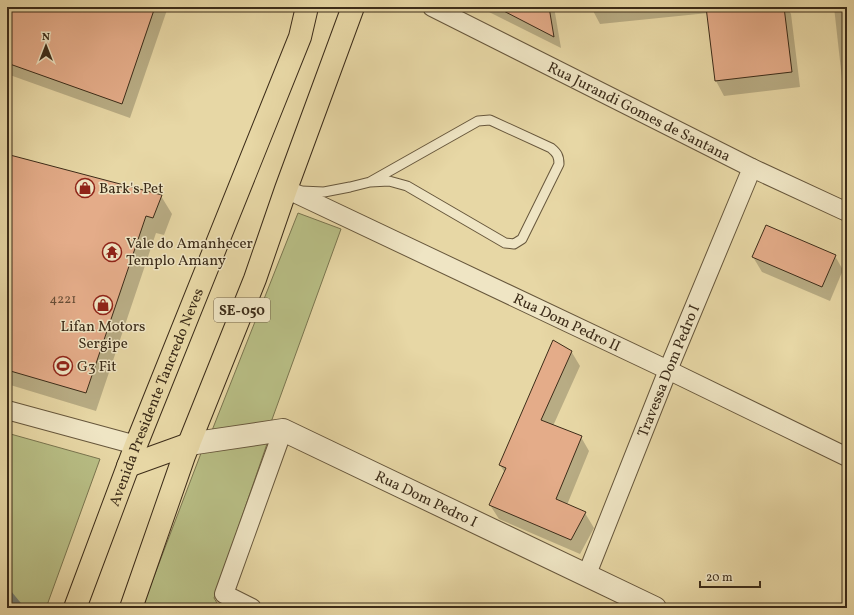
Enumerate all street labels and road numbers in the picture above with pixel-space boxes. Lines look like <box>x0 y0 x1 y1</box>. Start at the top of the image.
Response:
street label: Rua Jurandi Gomes de Santana <box>543 58 734 168</box>
street label: Avenida Presidente Tancredo Neves <box>105 285 210 510</box>
street label: Rua Dom Pedro II <box>509 289 623 358</box>
road number: SE-050 <box>214 298 270 322</box>
street label: Travessa Dom Pedro I <box>633 302 706 441</box>
street label: Rua Dom Pedro I <box>371 467 480 533</box>

